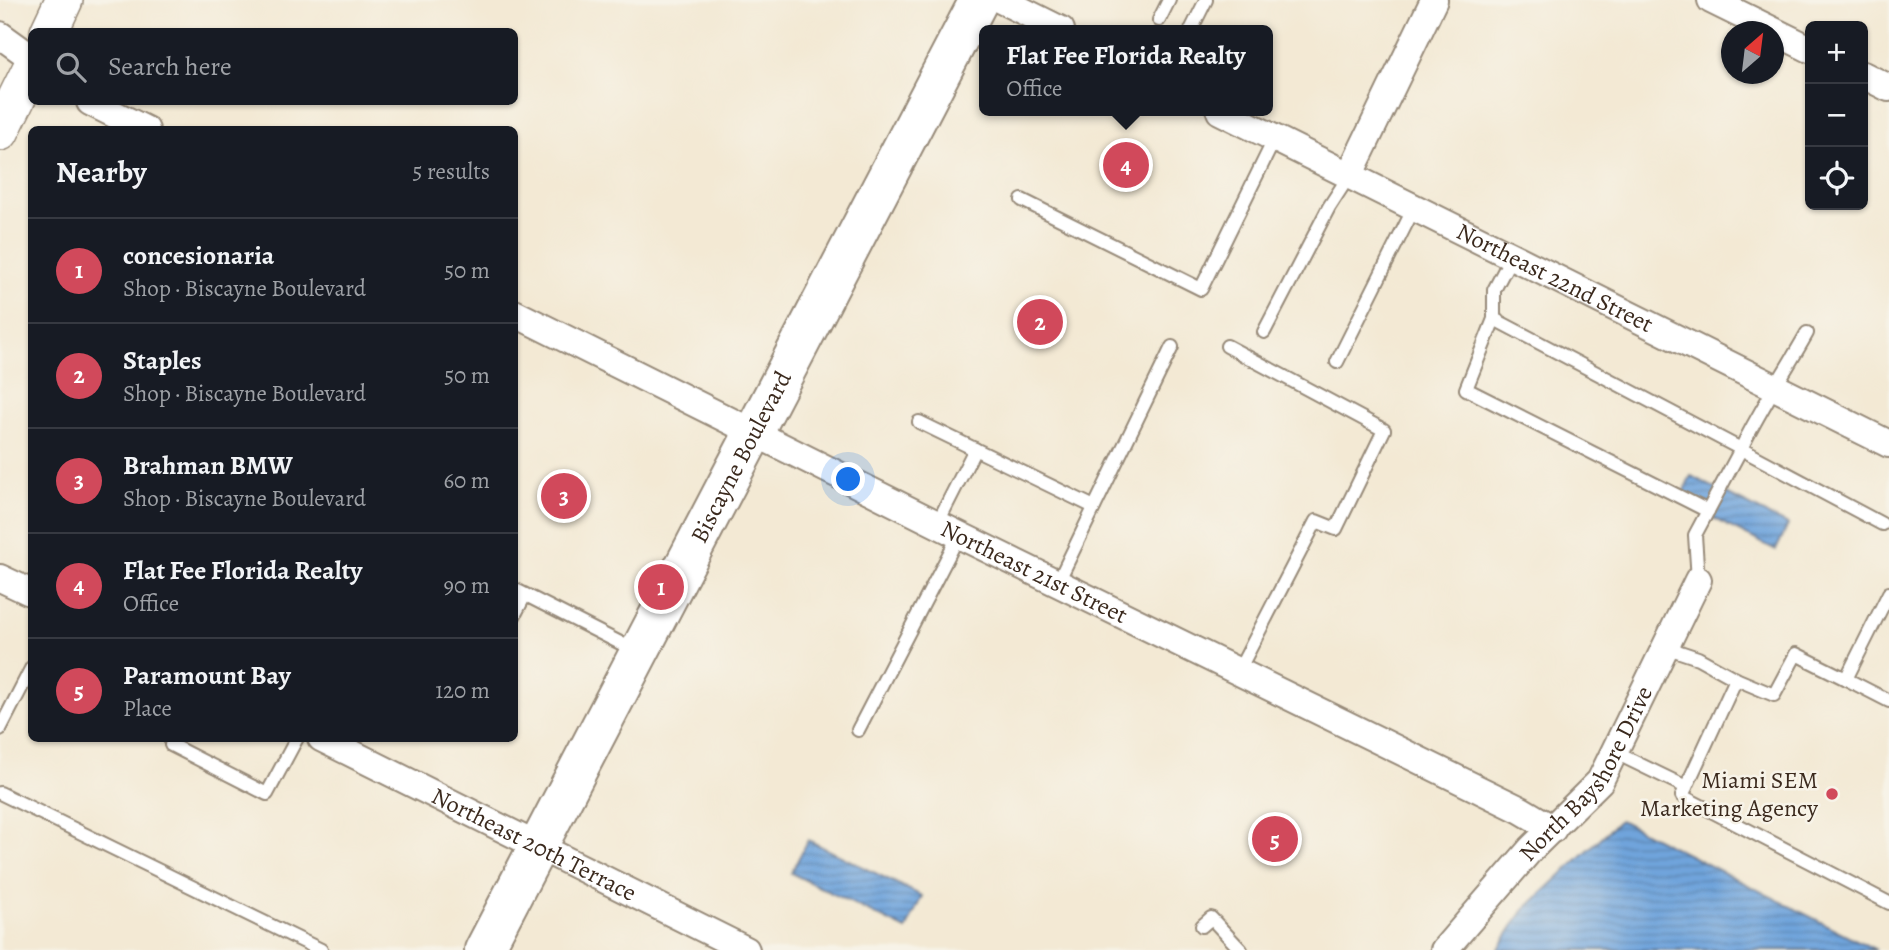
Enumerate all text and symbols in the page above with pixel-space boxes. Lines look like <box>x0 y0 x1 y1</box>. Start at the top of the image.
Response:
north arrow <box>1721 21 1784 84</box>
map controls <box>1805 21 1868 210</box>
button: + <box>1805 21 1868 84</box>
popup <box>979 25 1273 116</box>
search box <box>28 28 518 105</box>
text: Flat Fee Florida Realty <box>1006 38 1246 73</box>
icon: search <box>52 48 90 86</box>
text: Search here <box>108 49 232 84</box>
text: Office <box>1006 73 1062 104</box>
button: − <box>1805 84 1868 147</box>
pin: 4 <box>1103 139 1149 191</box>
button: locate <box>1805 147 1868 210</box>
text: Nearby <box>56 152 147 192</box>
text: 5 results <box>413 156 490 187</box>
street label: Northeast 22nd Street <box>1451 215 1659 340</box>
text: concesionaria <box>123 238 274 273</box>
text: 1 <box>75 255 83 286</box>
text: 50 m <box>444 255 490 286</box>
text: Shop · Biscayne Boulevard <box>123 273 366 304</box>
pin: 2 <box>1017 296 1063 348</box>
text: Staples <box>123 343 202 378</box>
text: 2 <box>73 360 85 391</box>
text: 50 m <box>444 360 490 391</box>
street label: Biscayne Boulevard <box>683 365 799 548</box>
text: Shop · Biscayne Boulevard <box>123 378 366 409</box>
text: Brahman BMW <box>123 448 293 483</box>
your location <box>831 462 865 496</box>
text: 3 <box>74 465 84 496</box>
text: 60 m <box>443 465 490 496</box>
pin: 3 <box>541 470 587 522</box>
text: Shop · Biscayne Boulevard <box>123 483 366 514</box>
street label: Northeast 21st Street <box>935 513 1133 631</box>
text: Flat Fee Florida Realty <box>123 553 362 588</box>
pin: 1 <box>638 561 684 613</box>
text: 4 <box>74 570 84 601</box>
text: 90 m <box>444 570 490 601</box>
text: Office <box>123 588 179 619</box>
text: Paramount Bay <box>123 658 291 693</box>
text: 5 <box>74 675 84 706</box>
text: 120 m <box>435 675 490 706</box>
street label: North Bayshore Drive <box>1511 681 1660 868</box>
text: Place <box>123 693 172 724</box>
place label: Miami SEM Marketing Agency <box>1640 764 1818 824</box>
street label: Northeast 20th Terrace <box>426 780 642 909</box>
marker: Miami SEM Marketing Agency <box>1824 786 1840 802</box>
pin: 5 <box>1252 813 1298 865</box>

